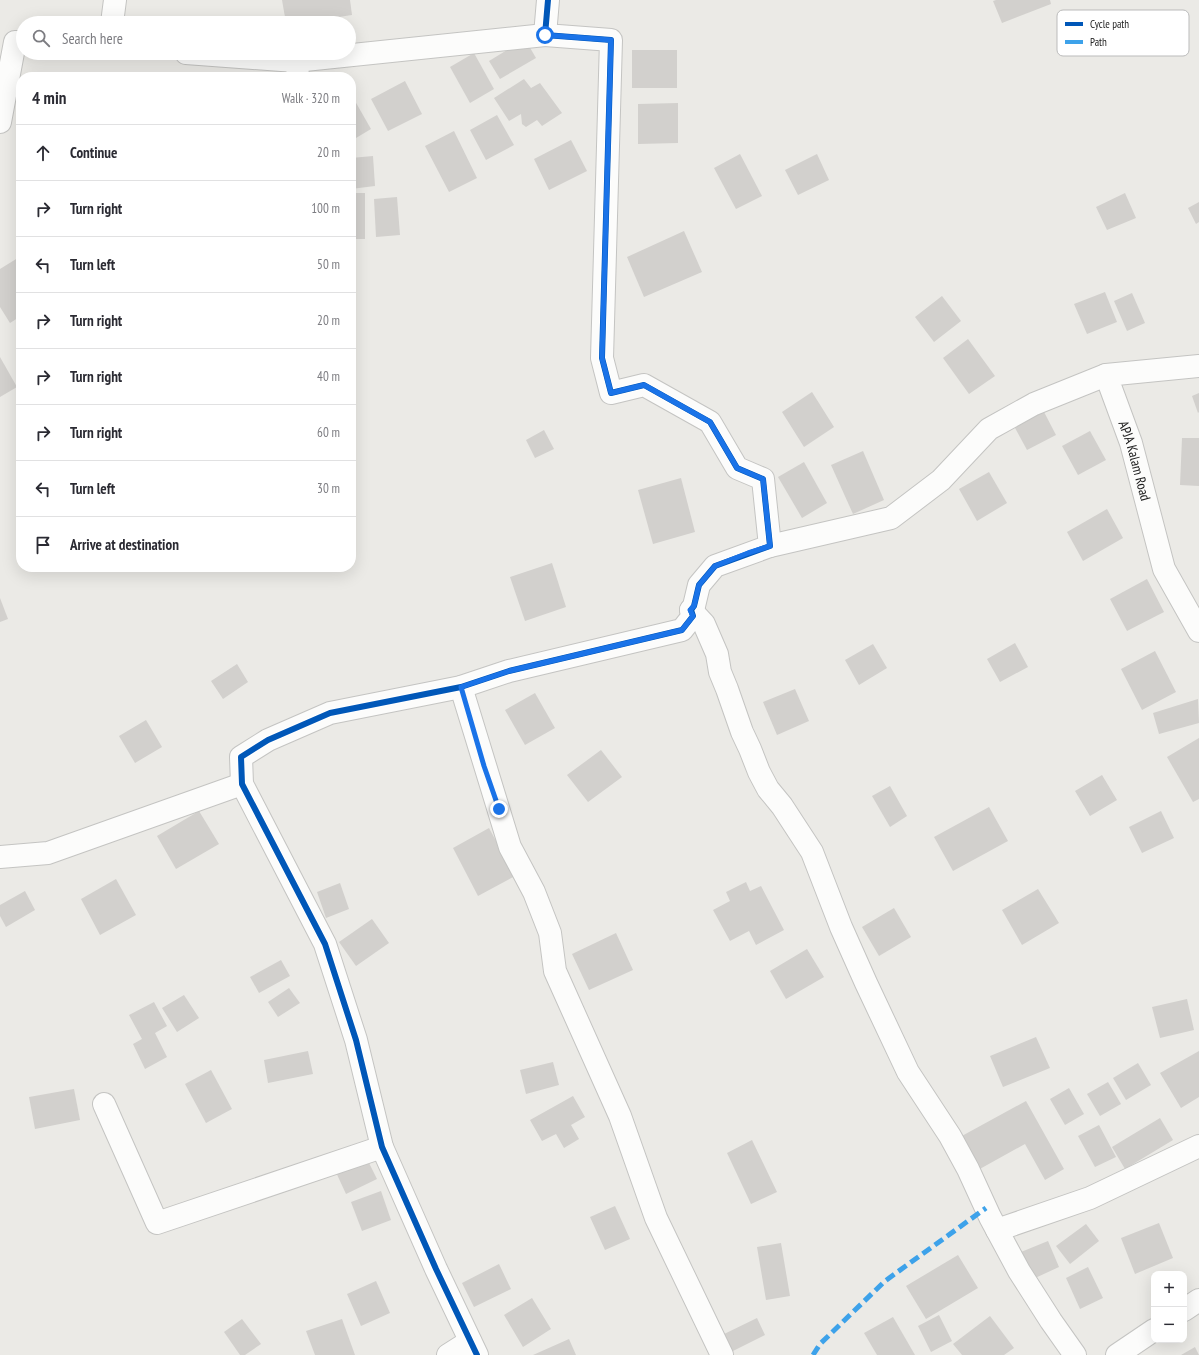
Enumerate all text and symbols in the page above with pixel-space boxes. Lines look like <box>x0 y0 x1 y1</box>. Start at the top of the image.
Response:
legend <box>1057 10 1189 56</box>
search box <box>16 16 356 60</box>
text: Cycle path <box>1090 17 1129 31</box>
route start <box>536 26 554 44</box>
icon: search <box>30 27 52 49</box>
text: Search here <box>62 29 123 48</box>
text: Path <box>1090 35 1107 49</box>
text: 4 min <box>32 87 66 109</box>
text: Walk · 320 m <box>282 90 340 107</box>
icon: ahead <box>32 142 54 164</box>
text: Continue <box>70 143 117 162</box>
text: 20 m <box>317 144 340 161</box>
icon: right <box>32 198 54 220</box>
text: Turn right <box>70 199 122 218</box>
text: 100 m <box>311 200 340 217</box>
icon: left <box>32 254 54 276</box>
text: Turn left <box>70 255 115 274</box>
text: 50 m <box>317 256 340 273</box>
icon: right <box>32 310 54 332</box>
text: Turn right <box>70 311 122 330</box>
text: 20 m <box>317 312 340 329</box>
icon: right <box>32 366 54 388</box>
text: Turn right <box>70 367 122 386</box>
text: 40 m <box>317 368 340 385</box>
street label: APJA Kalam Road <box>1115 418 1155 503</box>
icon: right <box>32 422 54 444</box>
text: Turn right <box>70 423 122 442</box>
text: 60 m <box>317 424 340 441</box>
icon: left <box>32 478 54 500</box>
text: Turn left <box>70 479 115 498</box>
text: 30 m <box>317 480 340 497</box>
icon: arrive <box>32 534 54 556</box>
text: Arrive at destination <box>70 535 179 554</box>
route end <box>490 800 508 818</box>
map controls <box>1151 1271 1187 1343</box>
button: + <box>1151 1271 1187 1307</box>
button: − <box>1151 1307 1187 1343</box>

